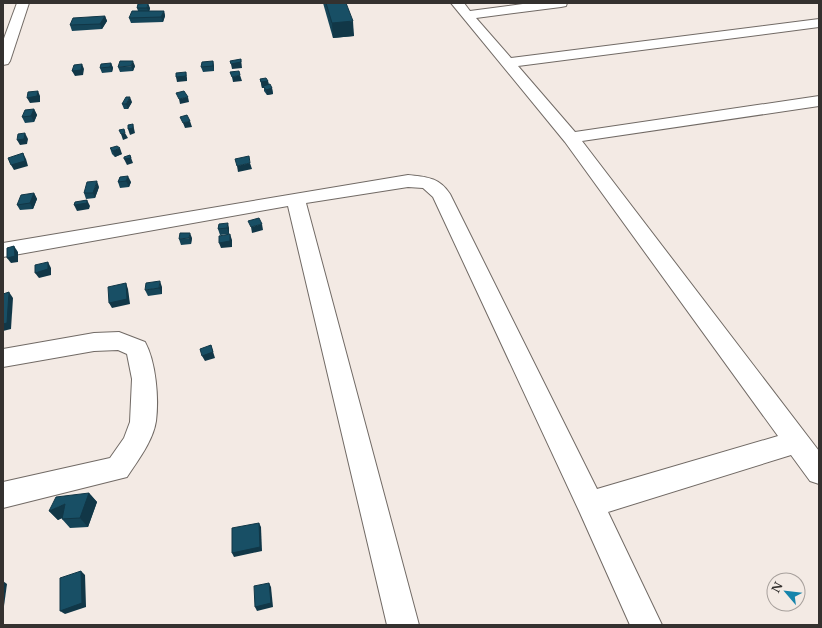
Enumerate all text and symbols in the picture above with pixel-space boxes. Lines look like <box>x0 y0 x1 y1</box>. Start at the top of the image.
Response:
north arrow <box>766 572 806 612</box>
text: N <box>769 579 786 595</box>

